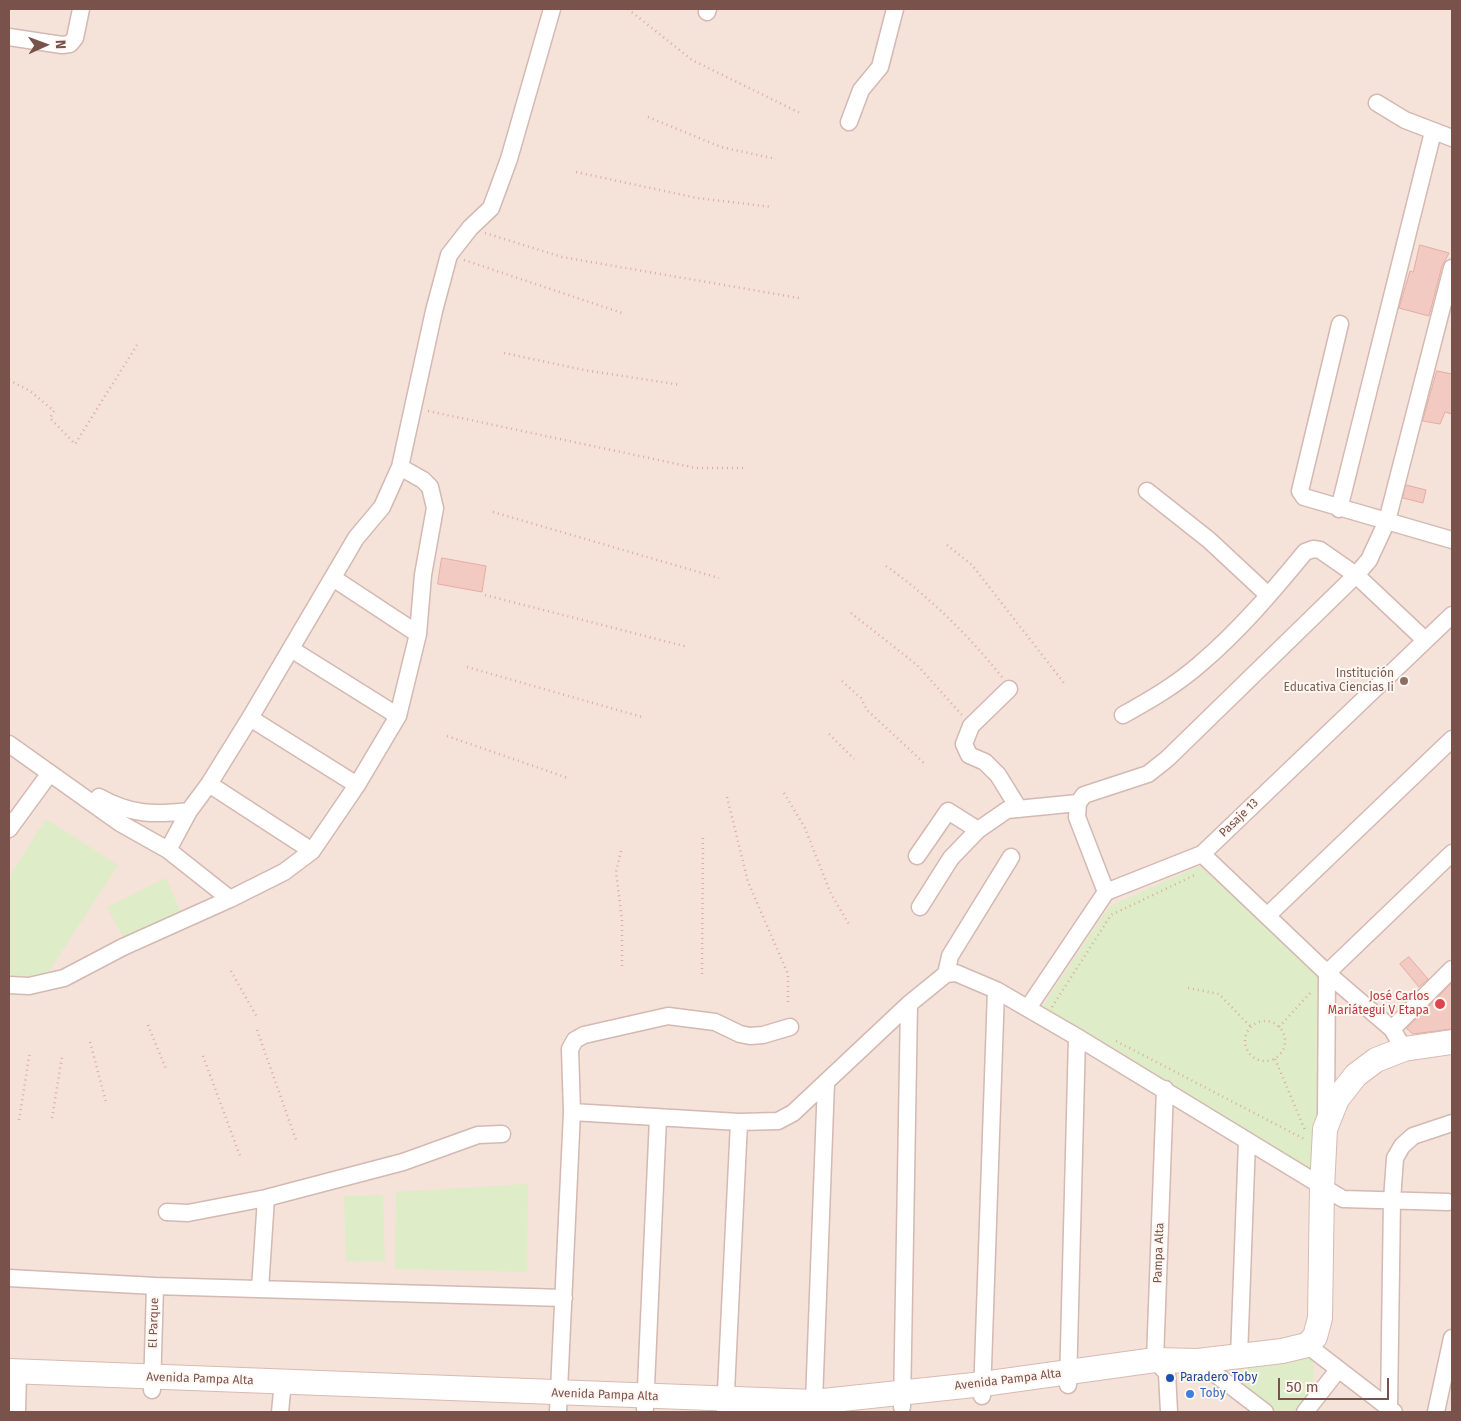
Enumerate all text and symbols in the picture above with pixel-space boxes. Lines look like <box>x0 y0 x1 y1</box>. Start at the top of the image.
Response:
north arrow <box>20 20 70 70</box>
text: N <box>52 40 69 49</box>
place label: Institución Educativa Ciencias Ii <box>1283 667 1394 695</box>
marker: Institución Educativa Ciencias Ii <box>1398 675 1410 687</box>
street label: Pasaje 13 <box>1216 796 1262 840</box>
place label: José Carlos Mariátegui V Etapa <box>1328 990 1429 1018</box>
marker: José Carlos Mariátegui V Etapa <box>1433 997 1447 1011</box>
street label: Pampa Alta <box>1151 1222 1167 1284</box>
street label: El Parque <box>146 1297 162 1349</box>
street label: Avenida Pampa Alta <box>954 1366 1062 1394</box>
scale bar <box>1281 1368 1392 1400</box>
street label: Avenida Pampa Alta <box>146 1370 254 1388</box>
place label: Paradero Toby <box>1180 1371 1257 1385</box>
marker: Paradero Toby <box>1164 1372 1176 1384</box>
text: 50 m <box>1286 1378 1319 1396</box>
street label: Avenida Pampa Alta <box>551 1386 659 1404</box>
place label: Toby <box>1200 1387 1226 1401</box>
marker: Toby <box>1184 1388 1196 1400</box>

